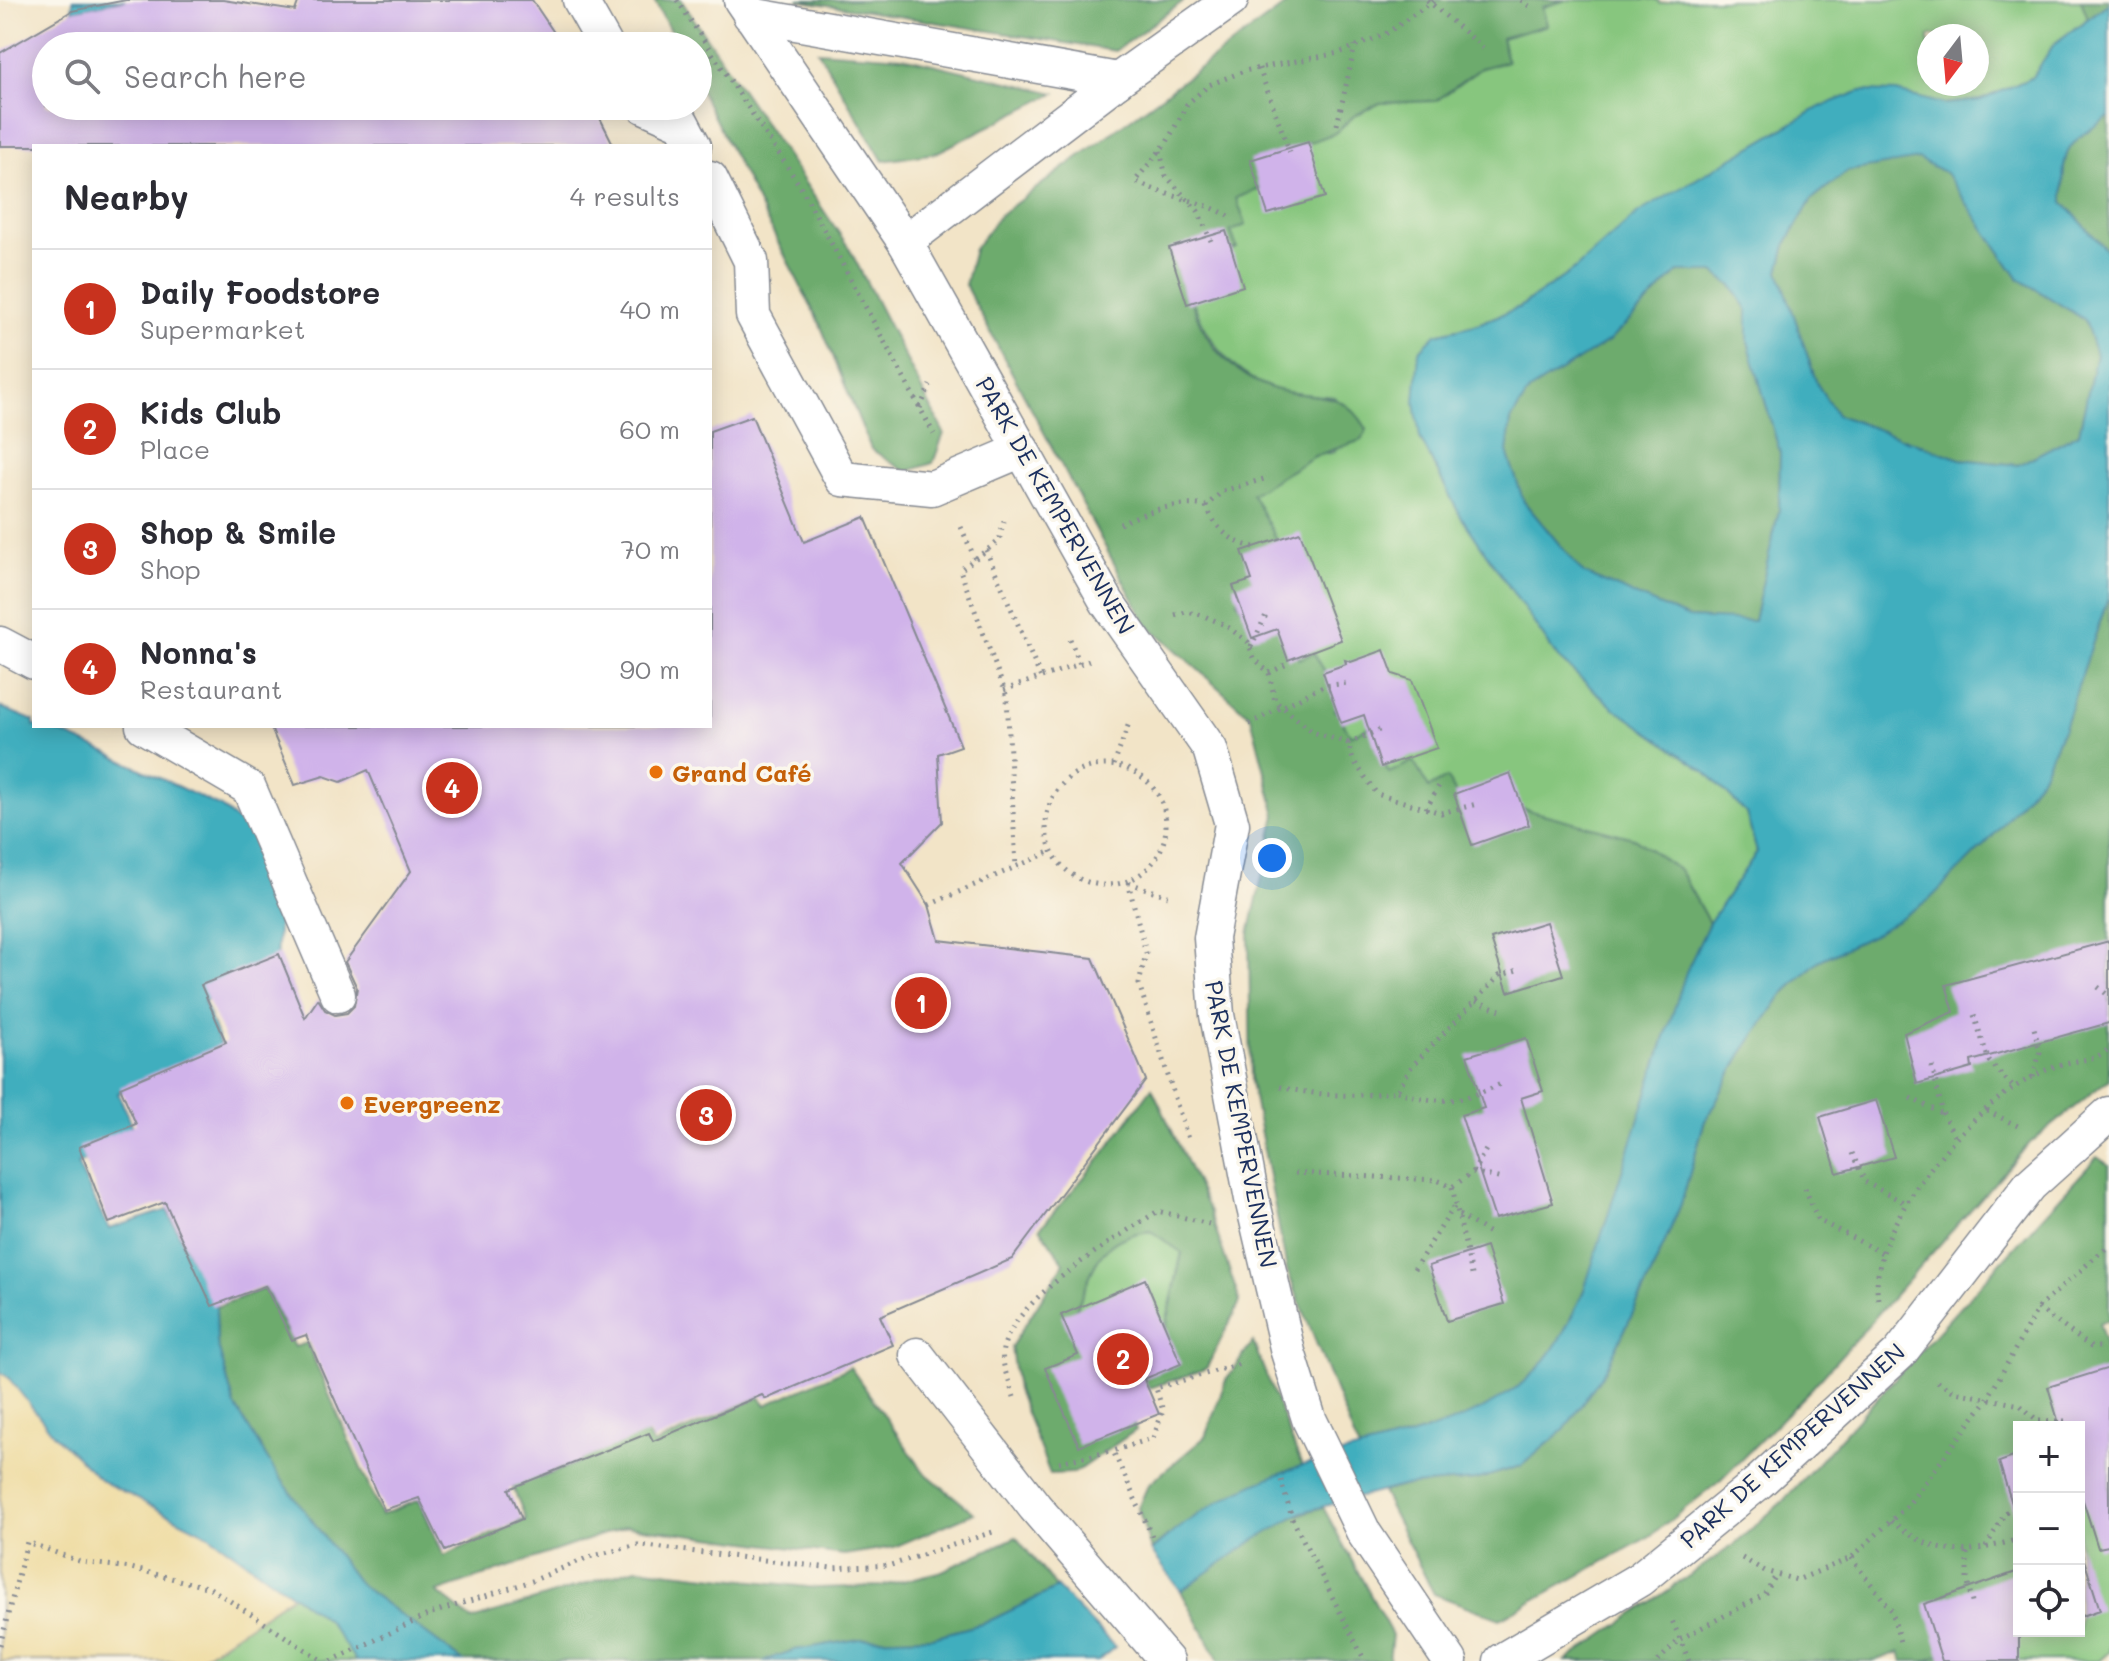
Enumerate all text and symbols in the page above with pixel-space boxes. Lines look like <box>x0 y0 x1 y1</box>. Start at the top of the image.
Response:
north arrow <box>1917 24 1989 96</box>
search box <box>32 32 712 120</box>
icon: search <box>60 54 104 98</box>
text: Search here <box>124 56 307 96</box>
text: Nearby <box>64 174 189 219</box>
text: 4 results <box>570 179 680 213</box>
text: Daily Foodstore <box>140 272 380 312</box>
text: 1 <box>84 292 96 326</box>
text: 40 m <box>620 292 680 326</box>
text: Supermarket <box>140 312 305 346</box>
street label: PARK DE KEMPERVENNEN <box>970 371 1142 639</box>
text: Kids Club <box>140 392 281 432</box>
text: 2 <box>83 412 97 446</box>
text: 60 m <box>619 412 680 446</box>
text: Place <box>140 432 210 466</box>
text: Shop & Smile <box>140 512 336 552</box>
text: 3 <box>82 532 98 566</box>
text: 70 m <box>620 532 680 566</box>
text: Shop <box>140 552 201 586</box>
text: Nonna's <box>140 632 257 672</box>
text: 4 <box>82 652 98 686</box>
text: 90 m <box>620 652 680 686</box>
text: Restaurant <box>140 672 282 706</box>
place label: Grand Café <box>672 757 812 788</box>
pin: 4 <box>426 758 478 818</box>
marker: Grand Café <box>647 763 665 781</box>
your location <box>1252 838 1292 878</box>
pin: 1 <box>895 973 947 1033</box>
street label: PARK DE KEMPERVENNEN <box>1199 978 1285 1270</box>
pin: 3 <box>680 1085 732 1145</box>
place label: Evergreenz <box>363 1088 501 1119</box>
marker: Evergreenz <box>338 1094 356 1112</box>
pin: 2 <box>1097 1329 1149 1389</box>
street label: PARK DE KEMPERVENNEN <box>1673 1336 1911 1554</box>
map controls <box>2013 1421 2085 1637</box>
button: + <box>2013 1421 2085 1493</box>
button: − <box>2013 1493 2085 1565</box>
button: locate <box>2013 1565 2085 1637</box>

